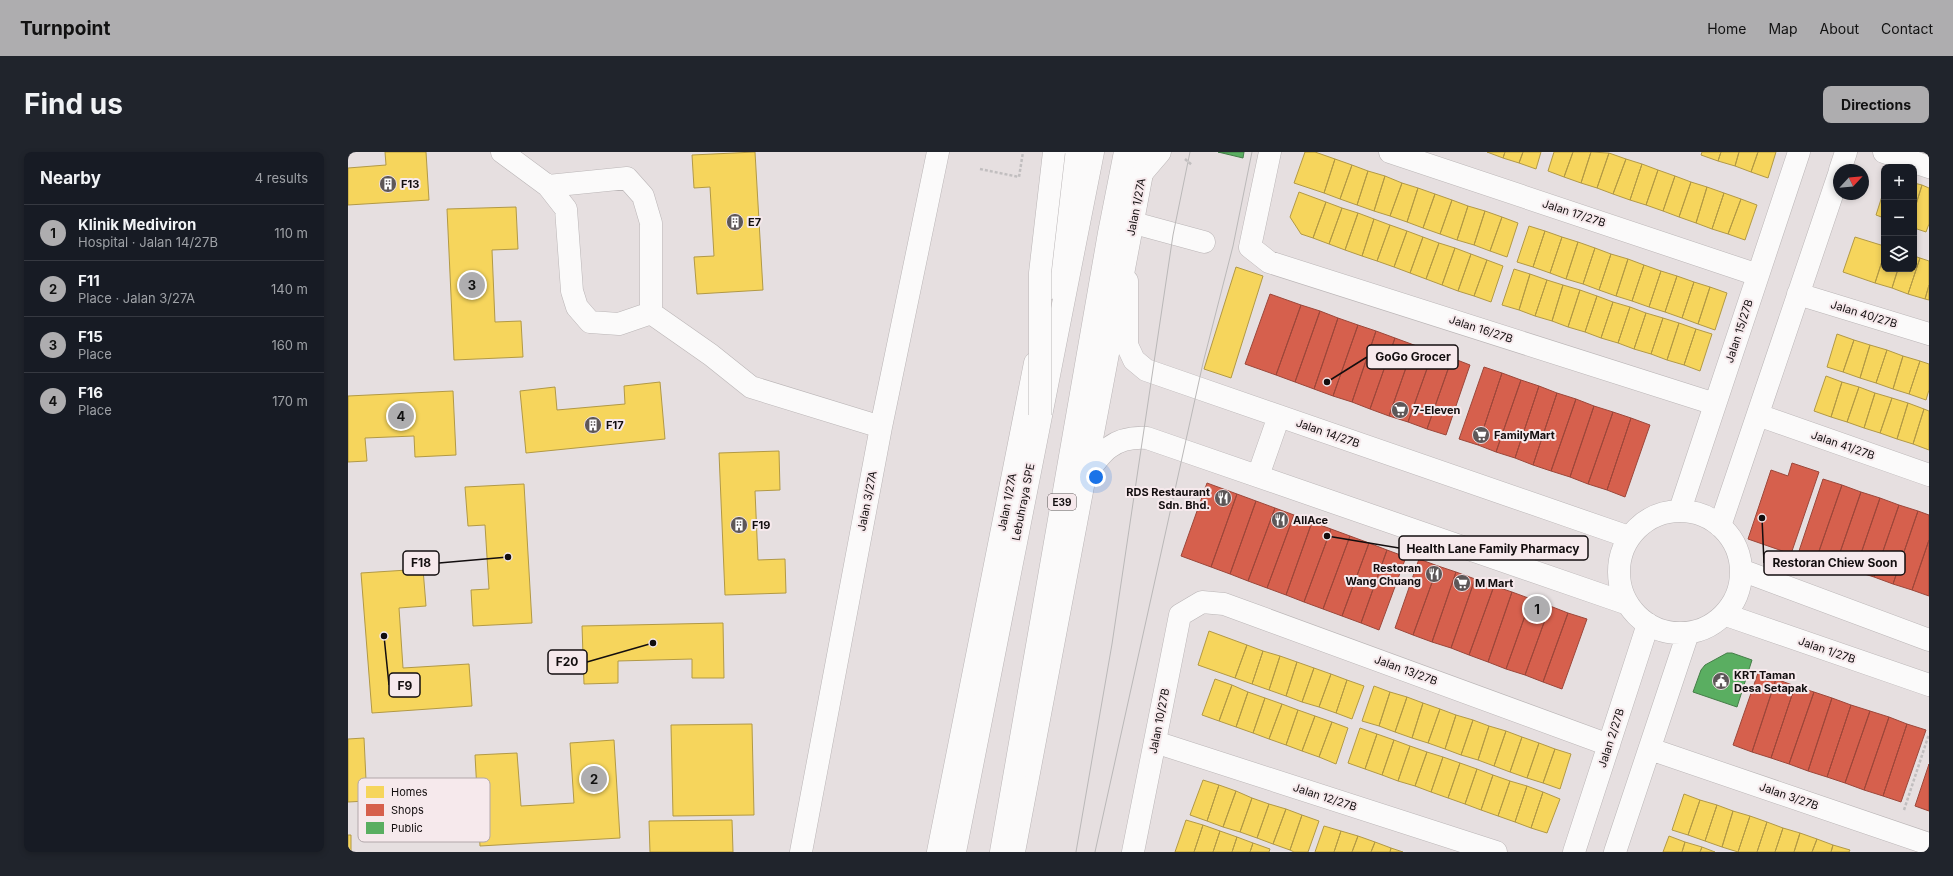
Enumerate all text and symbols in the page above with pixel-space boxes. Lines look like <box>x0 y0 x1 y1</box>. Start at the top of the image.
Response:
text: Turnpoint <box>20 17 110 40</box>
text: Home <box>1707 20 1746 37</box>
text: Map <box>1768 20 1798 37</box>
text: About <box>1820 20 1859 37</box>
text: Contact <box>1881 20 1933 37</box>
button: Directions <box>1823 86 1929 123</box>
text: Find us <box>24 87 123 121</box>
north arrow <box>1833 164 1869 200</box>
map controls <box>1881 164 1917 272</box>
button: + <box>1881 164 1917 200</box>
text: Nearby <box>40 168 101 188</box>
text: 4 results <box>255 170 308 186</box>
building icon: F13 <box>378 174 398 194</box>
street label: Jalan 1/27A <box>1124 176 1149 237</box>
place label: F13 <box>401 177 419 191</box>
street label: Jalan 17/27B <box>1541 196 1607 230</box>
button: − <box>1881 200 1917 236</box>
building icon: E7 <box>725 212 745 232</box>
text: Klinik Mediviron <box>78 215 196 234</box>
place label: E7 <box>748 215 761 229</box>
text: 1 <box>50 225 56 241</box>
text: 110 m <box>274 225 308 241</box>
text: Hospital · Jalan 14/27B <box>78 234 218 250</box>
button: layers <box>1881 236 1917 272</box>
pin: 3 <box>459 270 485 300</box>
text: F11 <box>78 271 100 290</box>
text: 2 <box>49 281 57 297</box>
text: 140 m <box>271 281 308 297</box>
text: Place · Jalan 3/27A <box>78 290 195 306</box>
street label: Jalan 15/27B <box>1722 297 1756 365</box>
street label: Jalan 40/27B <box>1829 297 1899 331</box>
street label: Jalan 16/27B <box>1447 312 1515 346</box>
text: F15 <box>78 327 103 346</box>
text: 3 <box>49 337 57 353</box>
text: 160 m <box>271 337 308 353</box>
callout: GoGo Grocer <box>1367 345 1458 369</box>
text: Place <box>78 346 112 362</box>
text: GoGo Grocer <box>1375 349 1451 364</box>
text: F16 <box>78 383 103 402</box>
text: 4 <box>49 393 57 409</box>
text: 170 m <box>272 393 308 409</box>
supermarket icon: 7-Eleven <box>1390 400 1410 420</box>
pin: 4 <box>388 401 414 431</box>
text: Place <box>78 402 112 418</box>
place label: 7-Eleven <box>1413 403 1461 417</box>
building icon: F17 <box>583 415 603 435</box>
street label: Jalan 14/27B <box>1294 416 1362 450</box>
place label: F17 <box>606 418 624 432</box>
supermarket icon: FamilyMart <box>1471 425 1491 445</box>
place label: FamilyMart <box>1494 428 1555 442</box>
street label: Jalan 41/27B <box>1809 428 1877 462</box>
street label: Lebuhraya SPE <box>1009 462 1037 542</box>
your location <box>1086 467 1106 487</box>
street label: Jalan 3/27A <box>854 469 880 532</box>
street label: Jalan 1/27A <box>995 471 1020 532</box>
place label: RDS Restaurant Sdn. Bhd. <box>1126 485 1210 512</box>
restaurant icon: RDS Restaurant Sdn. Bhd. <box>1213 488 1233 508</box>
road number: E39 <box>1048 494 1076 510</box>
restaurant icon: AllAce <box>1270 510 1290 530</box>
place label: AllAce <box>1293 513 1329 527</box>
building icon: F19 <box>729 515 749 535</box>
place label: F19 <box>752 518 770 532</box>
callout: Health Lane Family Pharmacy <box>1399 536 1588 560</box>
text: Health Lane Family Pharmacy <box>1406 541 1580 556</box>
callout: F18 <box>403 551 439 575</box>
callout: Restoran Chiew Soon <box>1764 551 1905 575</box>
text: F18 <box>411 555 431 570</box>
text: Restoran Chiew Soon <box>1773 555 1897 570</box>
place label: Restoran Wang Chuang <box>1345 561 1421 588</box>
restaurant icon: Restoran Wang Chuang <box>1424 564 1444 584</box>
supermarket icon: M Mart <box>1452 573 1472 593</box>
place label: M Mart <box>1475 576 1513 590</box>
pin: 1 <box>1524 594 1550 624</box>
street label: Jalan 1/27B <box>1797 634 1857 666</box>
callout: F20 <box>548 650 587 674</box>
street label: Jalan 13/27B <box>1372 652 1440 688</box>
text: F20 <box>556 654 578 669</box>
place label: KRT Taman Desa Setapak <box>1734 668 1808 695</box>
public building icon: KRT Taman Desa Setapak <box>1711 671 1731 691</box>
callout: F9 <box>389 673 420 697</box>
text: F9 <box>398 678 413 693</box>
street label: Jalan 10/27B <box>1146 687 1172 755</box>
street label: Jalan 2/27B <box>1595 706 1627 770</box>
pin: 2 <box>581 764 607 794</box>
legend <box>358 778 490 842</box>
street label: Jalan 3/27B <box>1758 779 1820 813</box>
street label: Jalan 12/27B <box>1291 780 1359 814</box>
text: Homes <box>391 785 428 799</box>
text: Shops <box>391 803 424 817</box>
text: Public <box>391 821 423 835</box>

